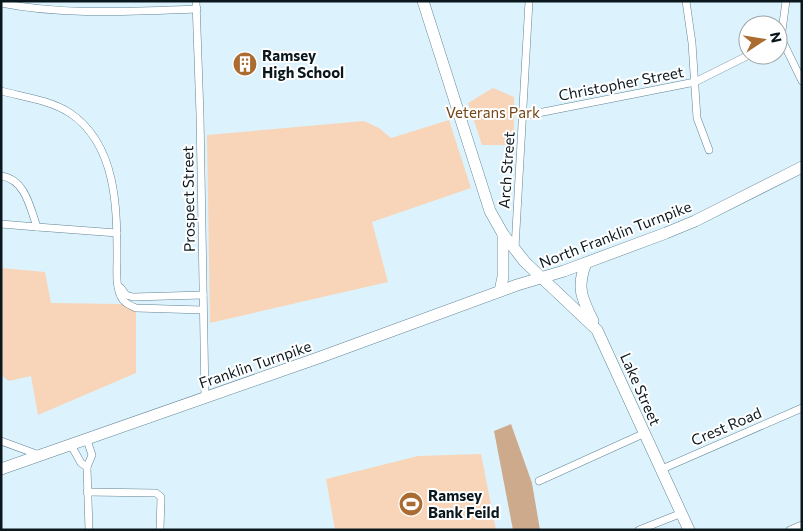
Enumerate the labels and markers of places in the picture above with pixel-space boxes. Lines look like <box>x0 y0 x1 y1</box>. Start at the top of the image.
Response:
place label: Ramsey High School <box>262 46 344 81</box>
building icon: Ramsey High School <box>232 51 258 77</box>
place label: Ramsey Bank Feild <box>428 486 499 521</box>
sports icon: Ramsey Bank Feild <box>398 491 424 517</box>

